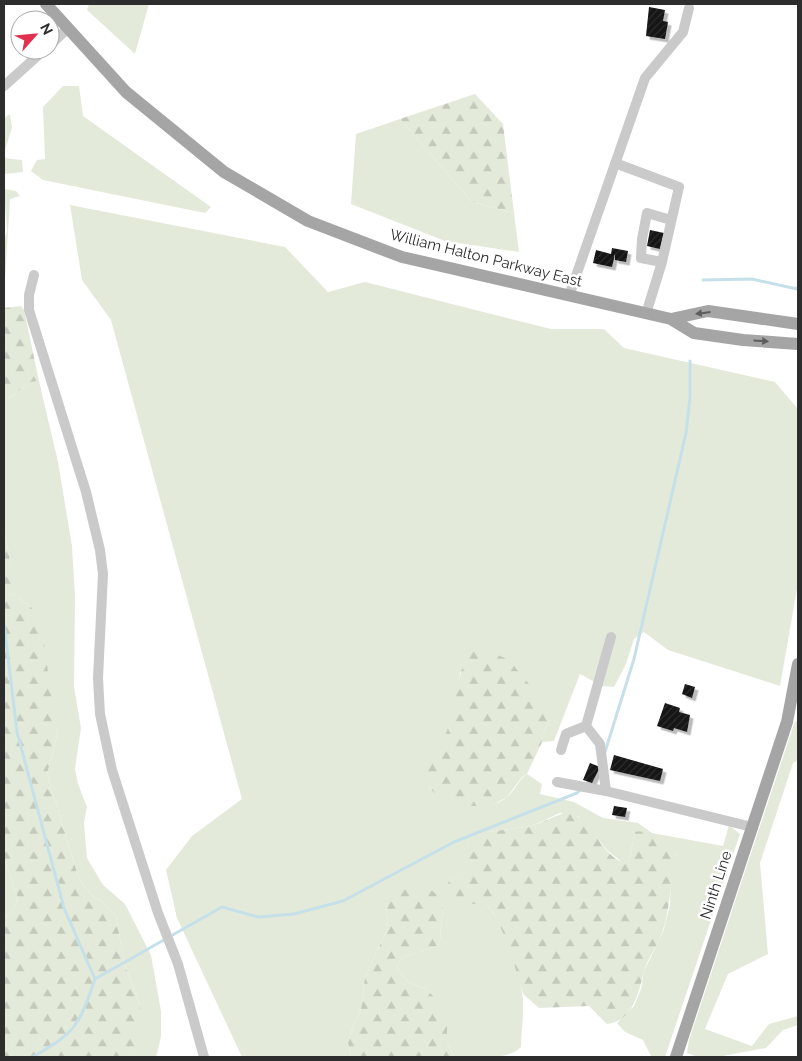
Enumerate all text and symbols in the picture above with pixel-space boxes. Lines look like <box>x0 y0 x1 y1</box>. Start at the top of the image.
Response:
north arrow <box>10 10 60 60</box>
text: N <box>37 21 56 37</box>
street label: William Halton Parkway East <box>388 225 584 291</box>
one-way arrow <box>695 309 711 317</box>
one-way arrow <box>753 338 769 346</box>
street label: Ninth Line <box>697 848 736 921</box>

